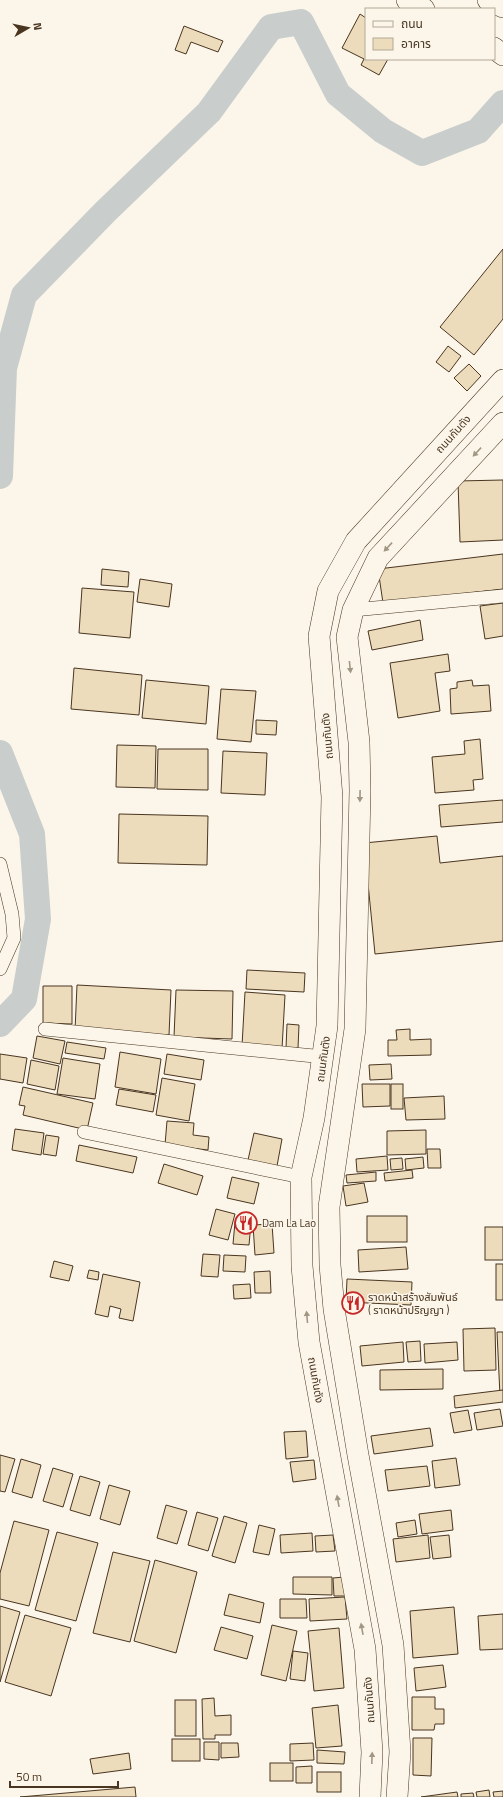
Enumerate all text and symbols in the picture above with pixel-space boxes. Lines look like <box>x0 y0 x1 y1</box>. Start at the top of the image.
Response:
north arrow <box>8 8 48 48</box>
legend <box>365 8 495 60</box>
text: ถนน <box>401 14 423 33</box>
text: N <box>29 21 46 31</box>
text: อาคาร <box>401 34 431 53</box>
street label: ถนนกันตัง <box>432 411 475 457</box>
one-way arrow <box>472 447 481 457</box>
one-way arrow <box>383 542 393 552</box>
one-way arrow <box>347 661 354 673</box>
street label: ถนนกันตัง <box>317 712 337 760</box>
one-way arrow <box>357 790 363 803</box>
street label: ถนนกันตัง <box>312 1035 334 1083</box>
restaurant icon: Dam La Lao <box>233 1210 259 1236</box>
place label: Dam La Lao <box>262 1215 316 1231</box>
place label: ราดหน้าสร้างสัมพันธ์ ( ราดหน้าปริญญา ) <box>368 1289 458 1318</box>
restaurant icon: ราดหน้าสร้างสัมพันธ์ ( ราดหน้าปริญญา ) <box>340 1290 366 1316</box>
one-way arrow <box>303 1311 310 1323</box>
street label: ถนนกันตัง <box>304 1356 328 1404</box>
one-way arrow <box>335 1495 341 1507</box>
one-way arrow <box>358 1623 364 1635</box>
street label: ถนนกันตัง <box>359 1676 379 1724</box>
one-way arrow <box>368 1752 375 1764</box>
scale bar <box>10 1763 118 1789</box>
text: 50 m <box>16 1767 42 1786</box>

